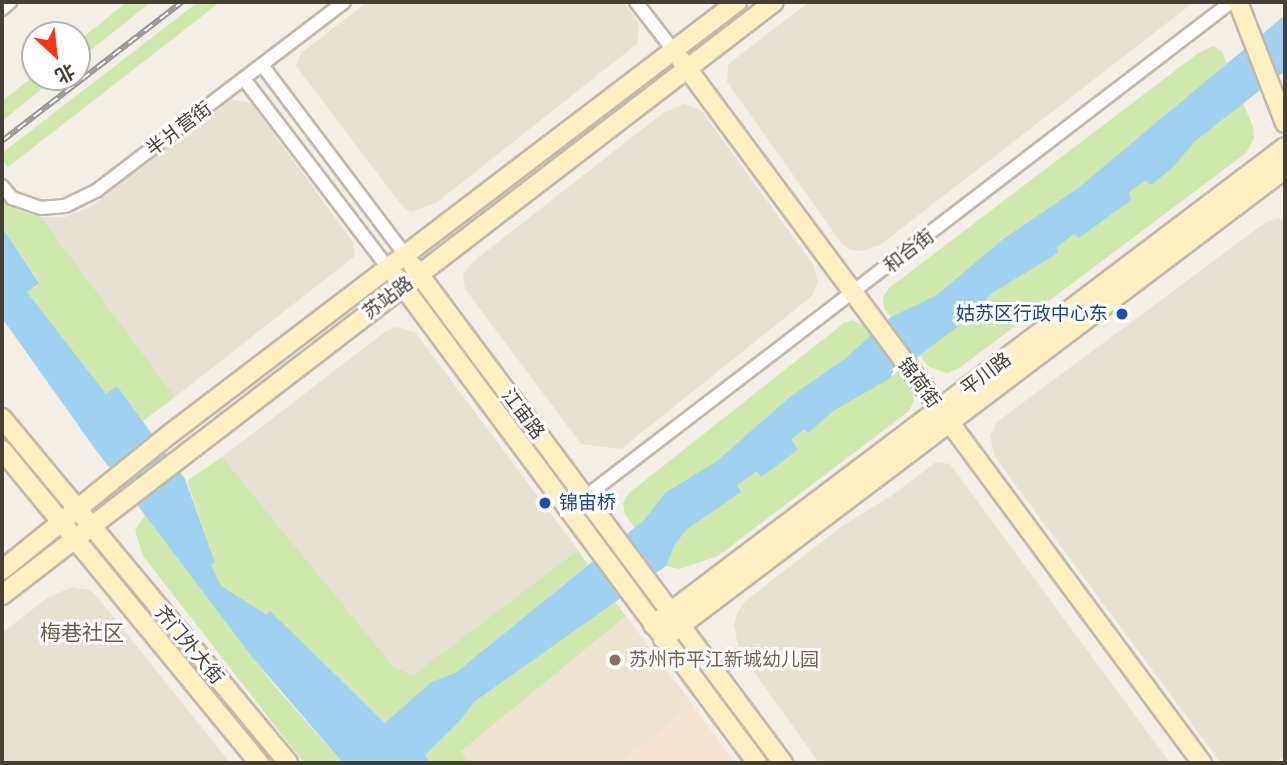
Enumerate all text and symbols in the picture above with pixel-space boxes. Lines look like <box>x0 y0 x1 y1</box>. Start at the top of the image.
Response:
north arrow <box>21 21 91 91</box>
text: 北 <box>50 57 79 90</box>
street label: 半爿营街 <box>142 97 216 161</box>
street label: 和合街 <box>880 224 938 278</box>
street label: 苏站路 <box>358 272 418 324</box>
place label: 姑苏区行政中心东 <box>956 303 1108 325</box>
marker: 姑苏区行政中心东 <box>1114 306 1130 322</box>
street label: 平川路 <box>956 348 1016 400</box>
street label: 锦荷街 <box>893 353 945 413</box>
street label: 江宙路 <box>497 384 549 444</box>
place label: 锦宙桥 <box>559 492 616 514</box>
marker: 锦宙桥 <box>537 495 553 511</box>
street label: 齐门外大街 <box>150 601 228 689</box>
district label: 梅巷社区 <box>40 620 124 646</box>
place label: 苏州市平江新城幼儿园 <box>629 649 819 671</box>
marker: 苏州市平江新城幼儿园 <box>607 652 623 668</box>

